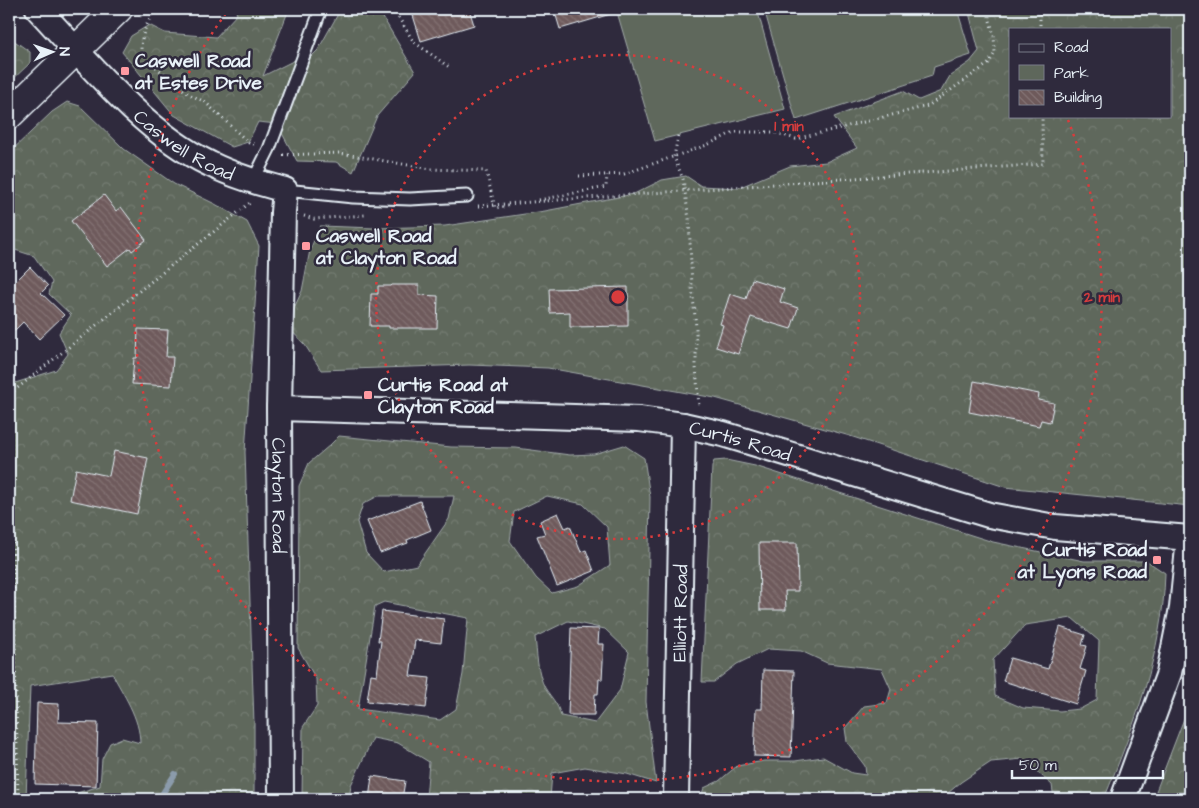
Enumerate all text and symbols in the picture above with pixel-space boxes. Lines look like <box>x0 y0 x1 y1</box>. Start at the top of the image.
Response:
north arrow <box>28 28 78 78</box>
legend <box>1009 28 1172 118</box>
text: Road <box>1054 37 1089 58</box>
text: N <box>54 47 74 57</box>
place label: Caswell Road at Estes Drive <box>134 48 262 97</box>
text: Park <box>1054 63 1089 84</box>
marker: Caswell Road at Estes Drive <box>119 65 131 77</box>
text: Building <box>1054 87 1102 109</box>
street label: Caswell Road <box>127 104 238 188</box>
text: 1 min <box>774 116 804 137</box>
place label: Caswell Road at Clayton Road <box>315 223 457 273</box>
marker: Caswell Road at Clayton Road <box>300 240 312 252</box>
text: 2 min <box>1083 287 1121 308</box>
centre of rings <box>609 288 627 306</box>
place label: Curtis Road at Clayton Road <box>378 372 508 422</box>
marker: Curtis Road at Clayton Road <box>362 389 374 401</box>
street label: Curtis Road <box>686 415 795 469</box>
street label: Clayton Road <box>263 437 292 554</box>
place label: Curtis Road at Lyons Road <box>1016 537 1147 587</box>
marker: Curtis Road at Lyons Road <box>1151 554 1163 566</box>
street label: Elliott Road <box>667 564 695 662</box>
scale bar <box>1012 748 1163 780</box>
text: 50 m <box>1019 755 1057 776</box>

